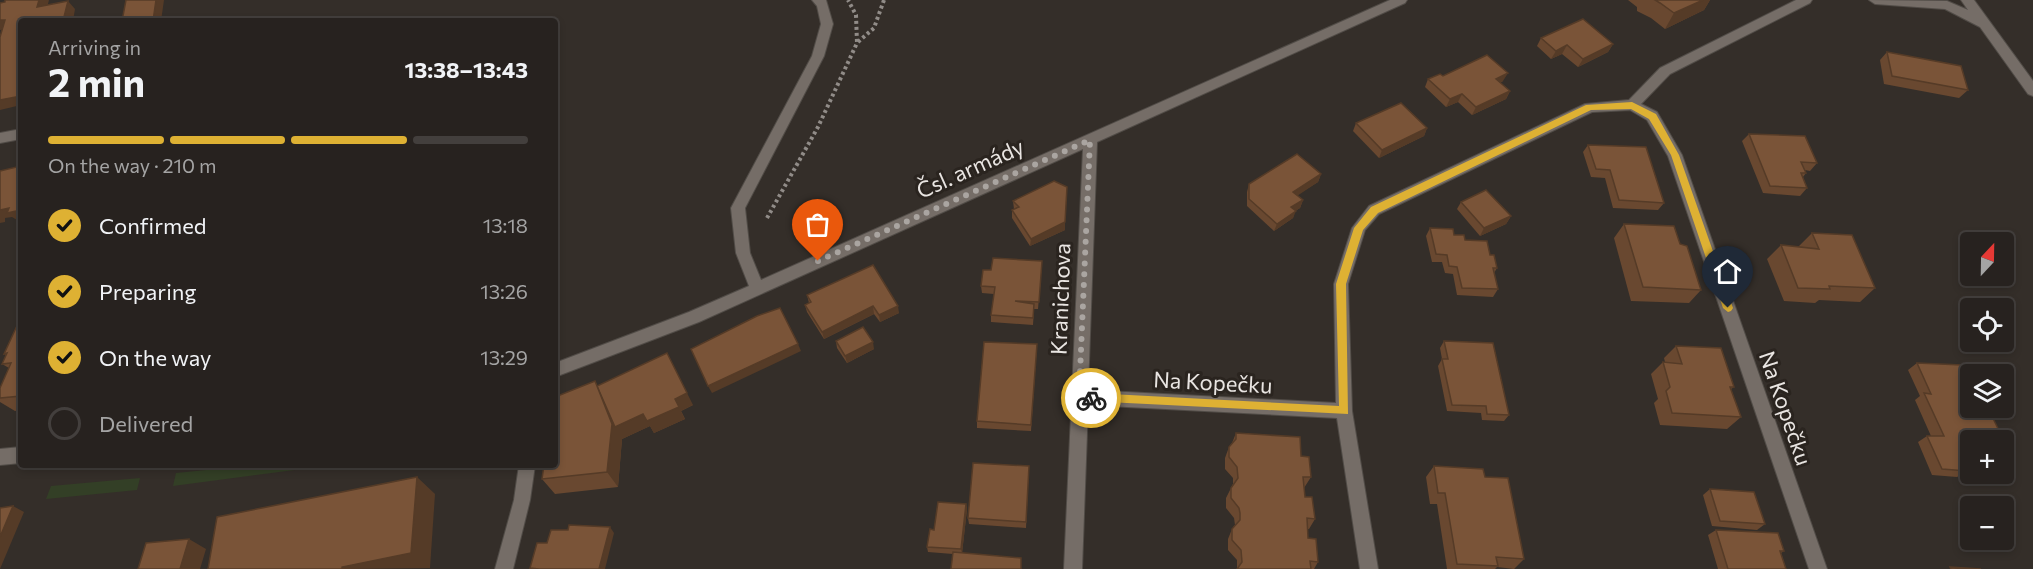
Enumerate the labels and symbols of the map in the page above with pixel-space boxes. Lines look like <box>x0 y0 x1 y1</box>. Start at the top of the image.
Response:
street label: Čsl. armády <box>912 132 1028 204</box>
pin <box>792 199 843 261</box>
north arrow <box>1960 232 2014 286</box>
street label: Kranichova <box>1045 243 1075 355</box>
pin <box>1702 246 1753 308</box>
street label: Na Kopečku <box>1754 347 1818 469</box>
street label: Na Kopečku <box>1153 365 1273 399</box>
courier <box>1061 368 1121 428</box>

